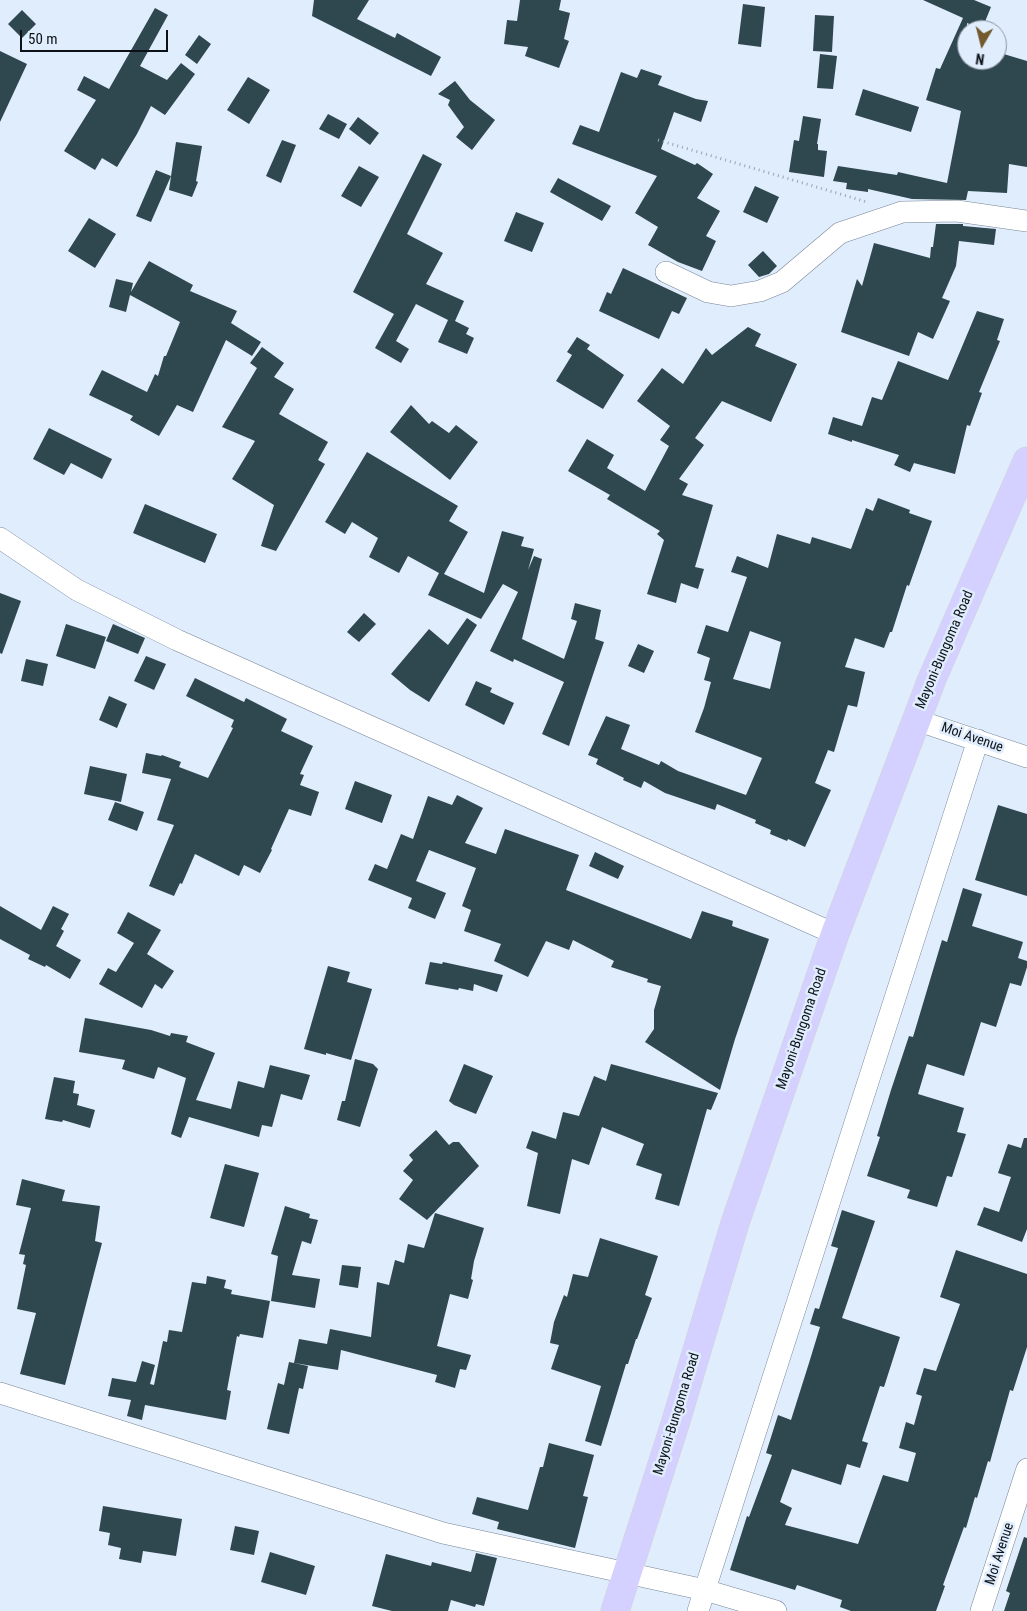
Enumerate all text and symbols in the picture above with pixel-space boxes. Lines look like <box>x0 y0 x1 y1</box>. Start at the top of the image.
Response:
scale bar <box>22 20 170 52</box>
north arrow <box>957 20 1007 70</box>
text: 50 m <box>28 30 58 48</box>
text: N <box>975 50 985 67</box>
street label: Mayoni-Bungoma Road <box>912 588 978 712</box>
street label: Moi Avenue <box>939 720 1005 756</box>
street label: Mayoni-Bungoma Road <box>773 966 831 1092</box>
street label: Mayoni-Bungoma Road <box>650 1351 704 1477</box>
street label: Moi Avenue <box>982 1521 1018 1587</box>

